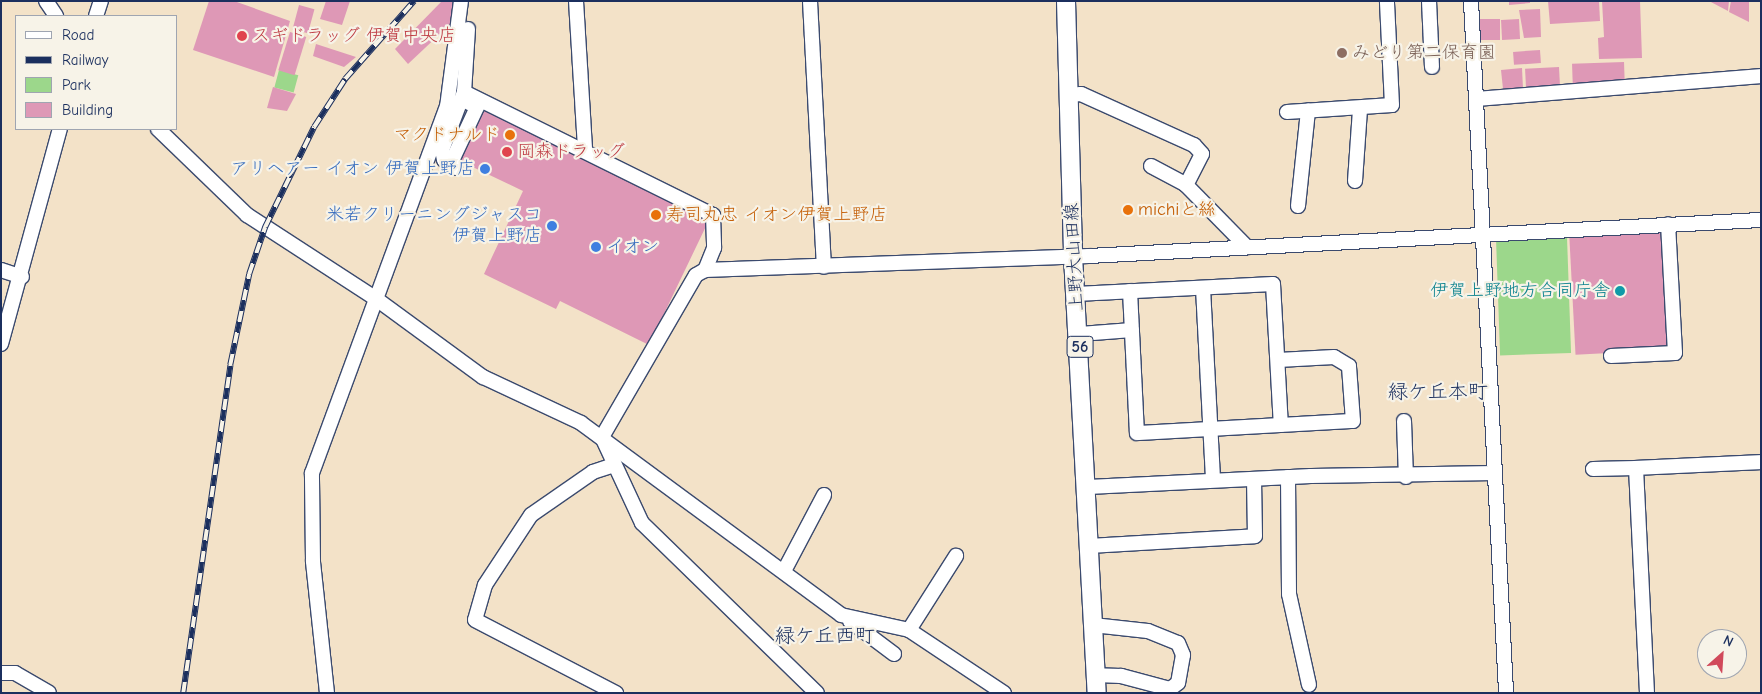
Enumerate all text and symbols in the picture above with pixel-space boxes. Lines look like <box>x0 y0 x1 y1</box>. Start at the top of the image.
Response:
legend <box>15 15 178 130</box>
place label: スギドラッグ 伊賀中央店 <box>252 25 456 47</box>
text: Road <box>62 26 94 44</box>
marker: スギドラッグ 伊賀中央店 <box>236 30 248 42</box>
place label: みどり第二保育園 <box>1352 42 1496 64</box>
marker: みどり第二保育園 <box>1336 47 1348 59</box>
text: Railway <box>62 51 108 69</box>
text: Park <box>62 76 91 94</box>
text: Building <box>62 101 113 119</box>
place label: マクドナルド <box>392 124 500 146</box>
marker: マクドナルド <box>504 129 516 141</box>
place label: 岡森ドラッグ <box>517 141 625 163</box>
marker: 岡森ドラッグ <box>501 146 513 158</box>
place label: アリヘアー イオン 伊賀上野店 <box>230 158 475 180</box>
marker: アリヘアー イオン 伊賀上野店 <box>479 163 491 175</box>
place label: michiと絲 <box>1138 199 1215 221</box>
street label: 上野大山田線 <box>1061 203 1089 311</box>
place label: 寿司丸忠 イオン伊賀上野店 <box>666 204 888 226</box>
marker: michiと絲 <box>1122 204 1134 216</box>
place label: 米若クリーニングジャスコ 伊賀上野店 <box>326 205 542 248</box>
marker: 寿司丸忠 イオン伊賀上野店 <box>650 209 662 221</box>
marker: 米若クリーニングジャスコ 伊賀上野店 <box>546 220 558 232</box>
place label: イオン <box>606 236 660 258</box>
marker: イオン <box>590 241 602 253</box>
place label: 伊賀上野地方合同庁舎 <box>1430 280 1610 302</box>
marker: 伊賀上野地方合同庁舎 <box>1614 285 1626 297</box>
road number: 56 <box>1066 334 1094 361</box>
district label: 緑ケ丘本町 <box>1388 379 1488 403</box>
district label: 緑ケ丘西町 <box>775 623 875 647</box>
north arrow <box>1697 629 1747 679</box>
text: N <box>1721 631 1736 651</box>

